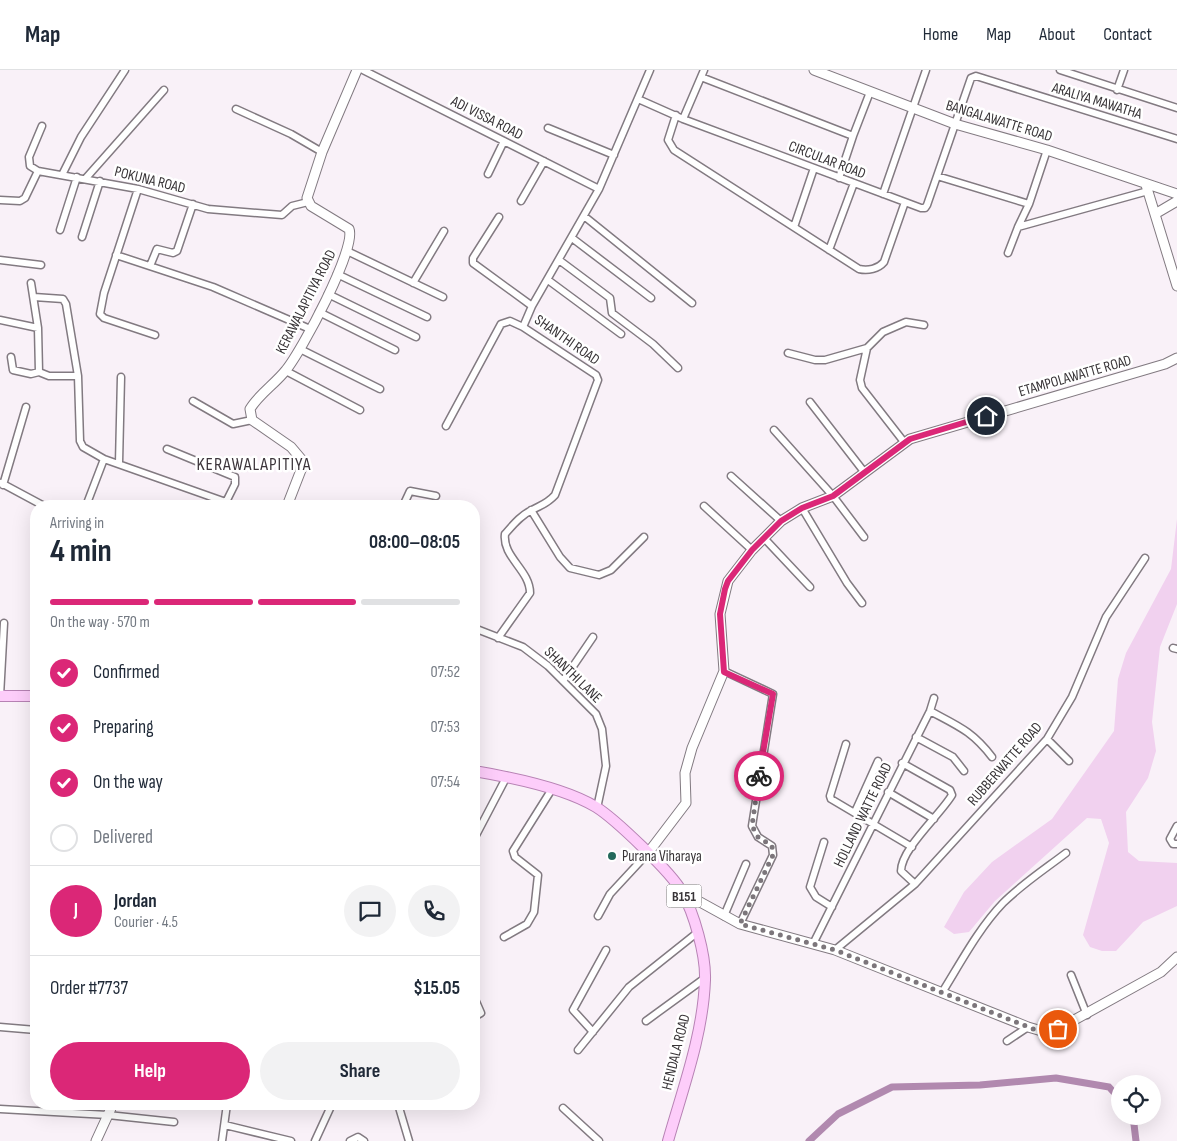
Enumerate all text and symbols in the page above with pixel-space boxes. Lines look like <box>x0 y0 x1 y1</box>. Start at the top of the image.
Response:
text: Map <box>25 20 60 49</box>
text: Home <box>923 24 958 45</box>
text: Map <box>986 24 1011 45</box>
text: About <box>1039 24 1075 45</box>
text: Contact <box>1103 24 1152 45</box>
street label: ARALIYA MAWATHA <box>1049 78 1145 124</box>
street label: ADI VISSA ROAD <box>447 91 526 144</box>
street label: BANGALAWATTE ROAD <box>943 96 1055 146</box>
street label: CIRCULAR ROAD <box>786 137 868 183</box>
street label: POKUNA ROAD <box>113 162 187 198</box>
street label: KERAWALAPITIYA ROAD <box>272 247 340 357</box>
street label: SHANTHI ROAD <box>531 311 603 369</box>
street label: ETAMPOLAWATTE ROAD <box>1016 351 1134 401</box>
pin <box>965 395 1007 437</box>
icon: home <box>972 402 1000 430</box>
district label: KERAWALAPITIYA <box>196 454 312 475</box>
text: Arriving in <box>50 514 104 533</box>
text: 08:00–08:05 <box>369 531 460 554</box>
text: 4 min <box>50 532 112 571</box>
text: On the way · 570 m <box>50 613 150 632</box>
street label: SHANTHI LANE <box>540 643 606 707</box>
icon: check <box>50 659 78 687</box>
text: Confirmed <box>93 661 160 684</box>
text: 07:52 <box>431 663 460 682</box>
icon: check <box>50 714 78 742</box>
text: Preparing <box>93 716 154 739</box>
text: 07:53 <box>430 718 460 737</box>
street label: RUBBERWATTE ROAD <box>964 718 1046 810</box>
courier <box>734 751 784 801</box>
street label: HOLLAND WATTE ROAD <box>829 760 897 870</box>
icon: bike <box>745 762 773 790</box>
icon: check <box>50 769 78 797</box>
text: On the way <box>93 771 163 794</box>
text: 07:54 <box>430 773 460 792</box>
text: Delivered <box>93 826 153 849</box>
place label: Purana Viharaya <box>622 847 702 866</box>
marker: Purana Viharaya <box>606 850 618 862</box>
road number: B151 <box>666 884 702 908</box>
button: chat <box>344 885 396 937</box>
button: phone <box>408 885 460 937</box>
text: Jordan <box>114 890 157 913</box>
text: J <box>74 899 78 922</box>
text: Courier · 4.5 <box>114 913 178 932</box>
text: Order #7737 <box>50 977 128 1000</box>
text: $15.05 <box>413 977 460 1000</box>
pin <box>1037 1008 1079 1050</box>
street label: HENDALA ROAD <box>657 1012 695 1092</box>
icon: bag <box>1044 1015 1072 1043</box>
button: Help <box>50 1042 250 1100</box>
button: Share <box>260 1042 460 1100</box>
map controls <box>1111 1075 1161 1125</box>
button: locate <box>1111 1075 1161 1125</box>

